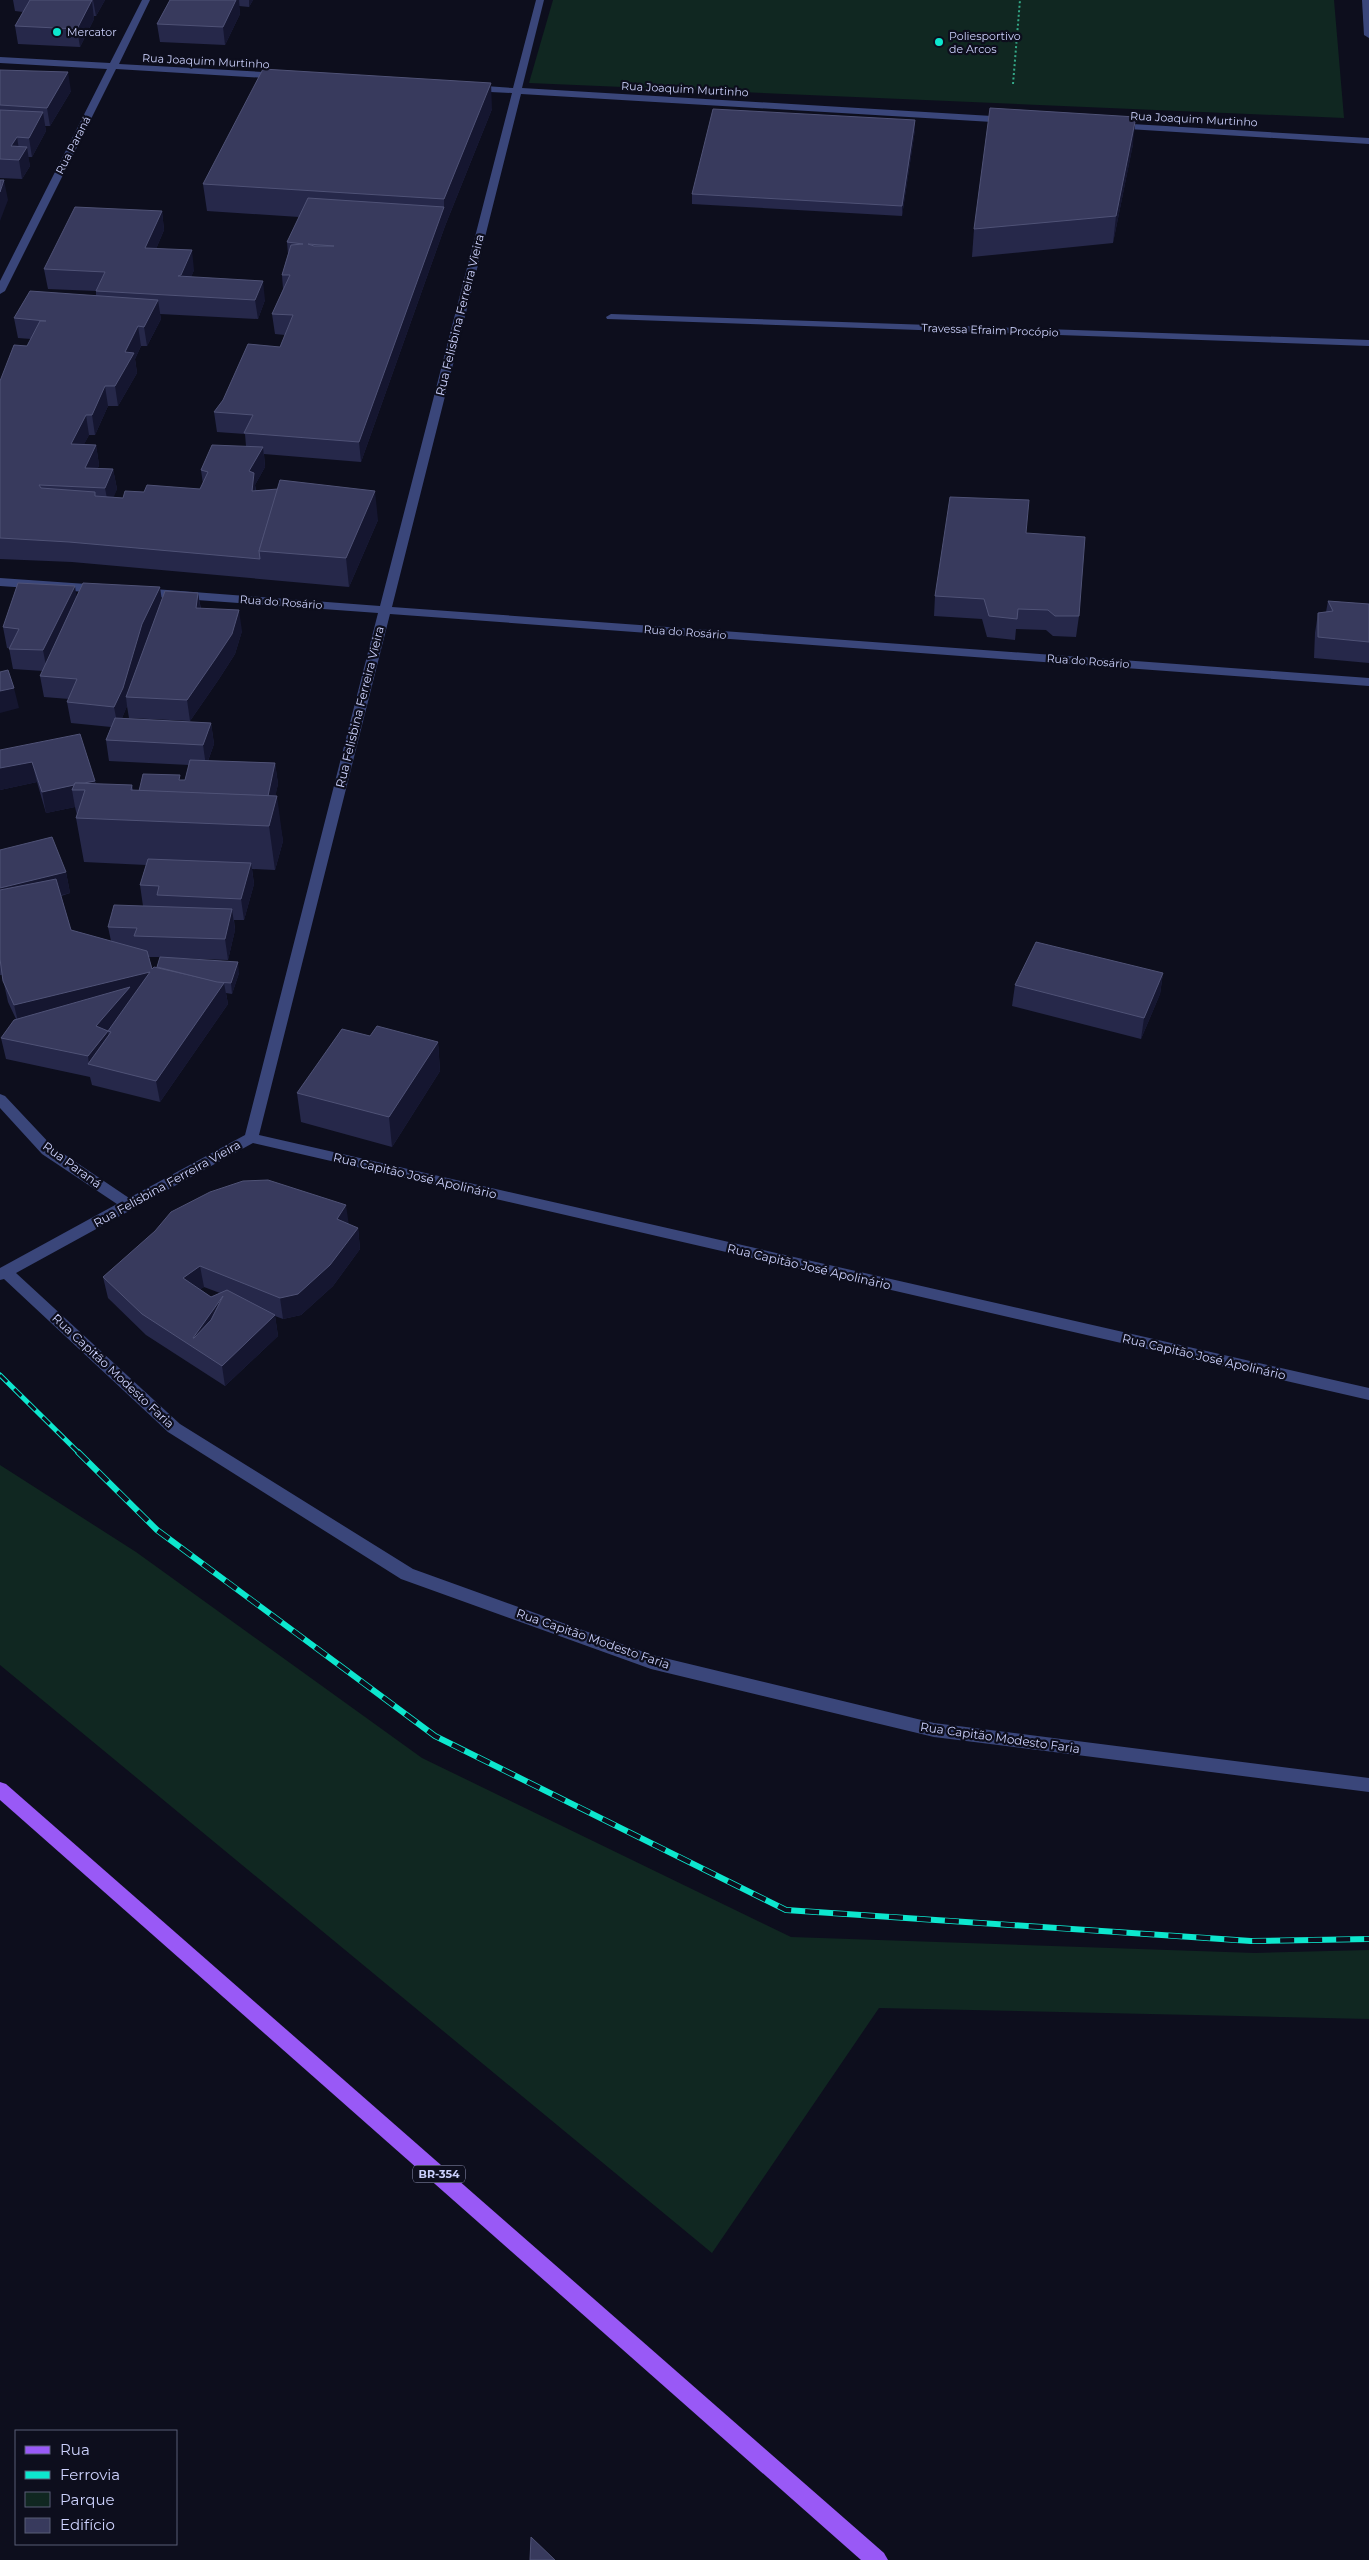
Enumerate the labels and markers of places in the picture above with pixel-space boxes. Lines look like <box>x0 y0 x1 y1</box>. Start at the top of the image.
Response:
place label: Mercator <box>67 25 117 39</box>
marker: Mercator <box>51 26 63 38</box>
place label: Poliesportivo de Arcos <box>949 29 1021 56</box>
marker: Poliesportivo de Arcos <box>933 36 945 48</box>

